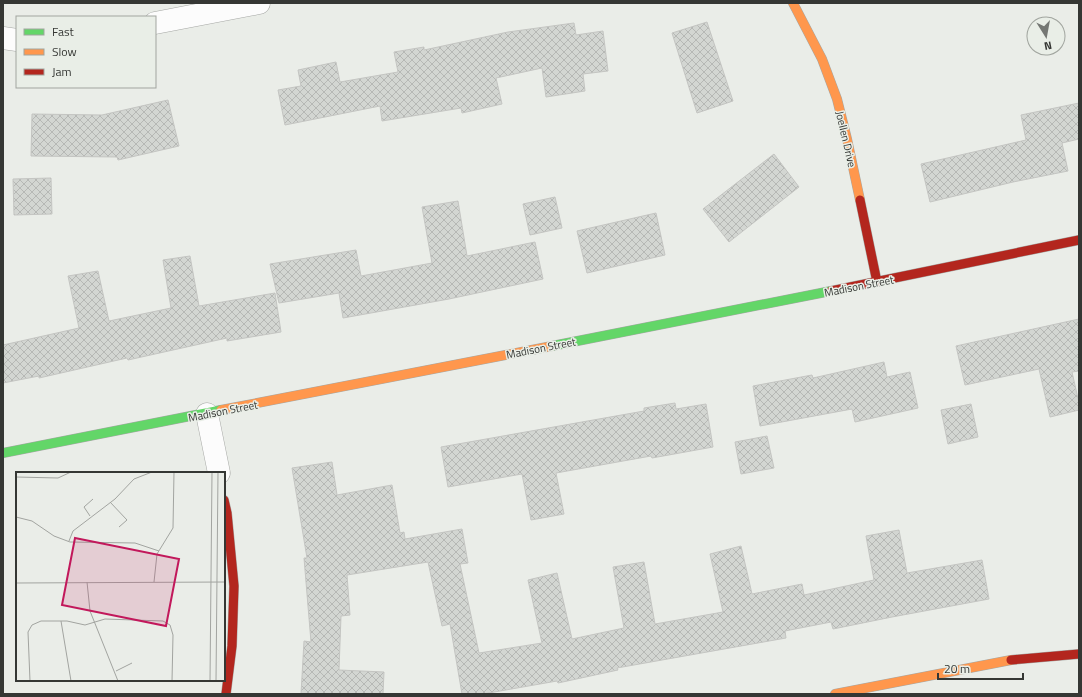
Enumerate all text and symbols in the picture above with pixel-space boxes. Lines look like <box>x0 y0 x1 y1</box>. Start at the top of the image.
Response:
legend <box>16 16 156 88</box>
north arrow <box>1026 16 1066 56</box>
text: Fast <box>52 22 75 41</box>
text: N <box>1043 37 1053 54</box>
text: Slow <box>52 42 77 61</box>
text: Jam <box>52 62 72 81</box>
street label: Joellen Drive <box>832 109 860 169</box>
street label: Madison Street <box>823 271 895 301</box>
street label: Madison Street <box>505 333 577 363</box>
street label: Madison Street <box>187 396 259 426</box>
inset map <box>16 472 225 681</box>
scale bar <box>938 655 1023 681</box>
text: 20 m <box>944 659 970 678</box>

